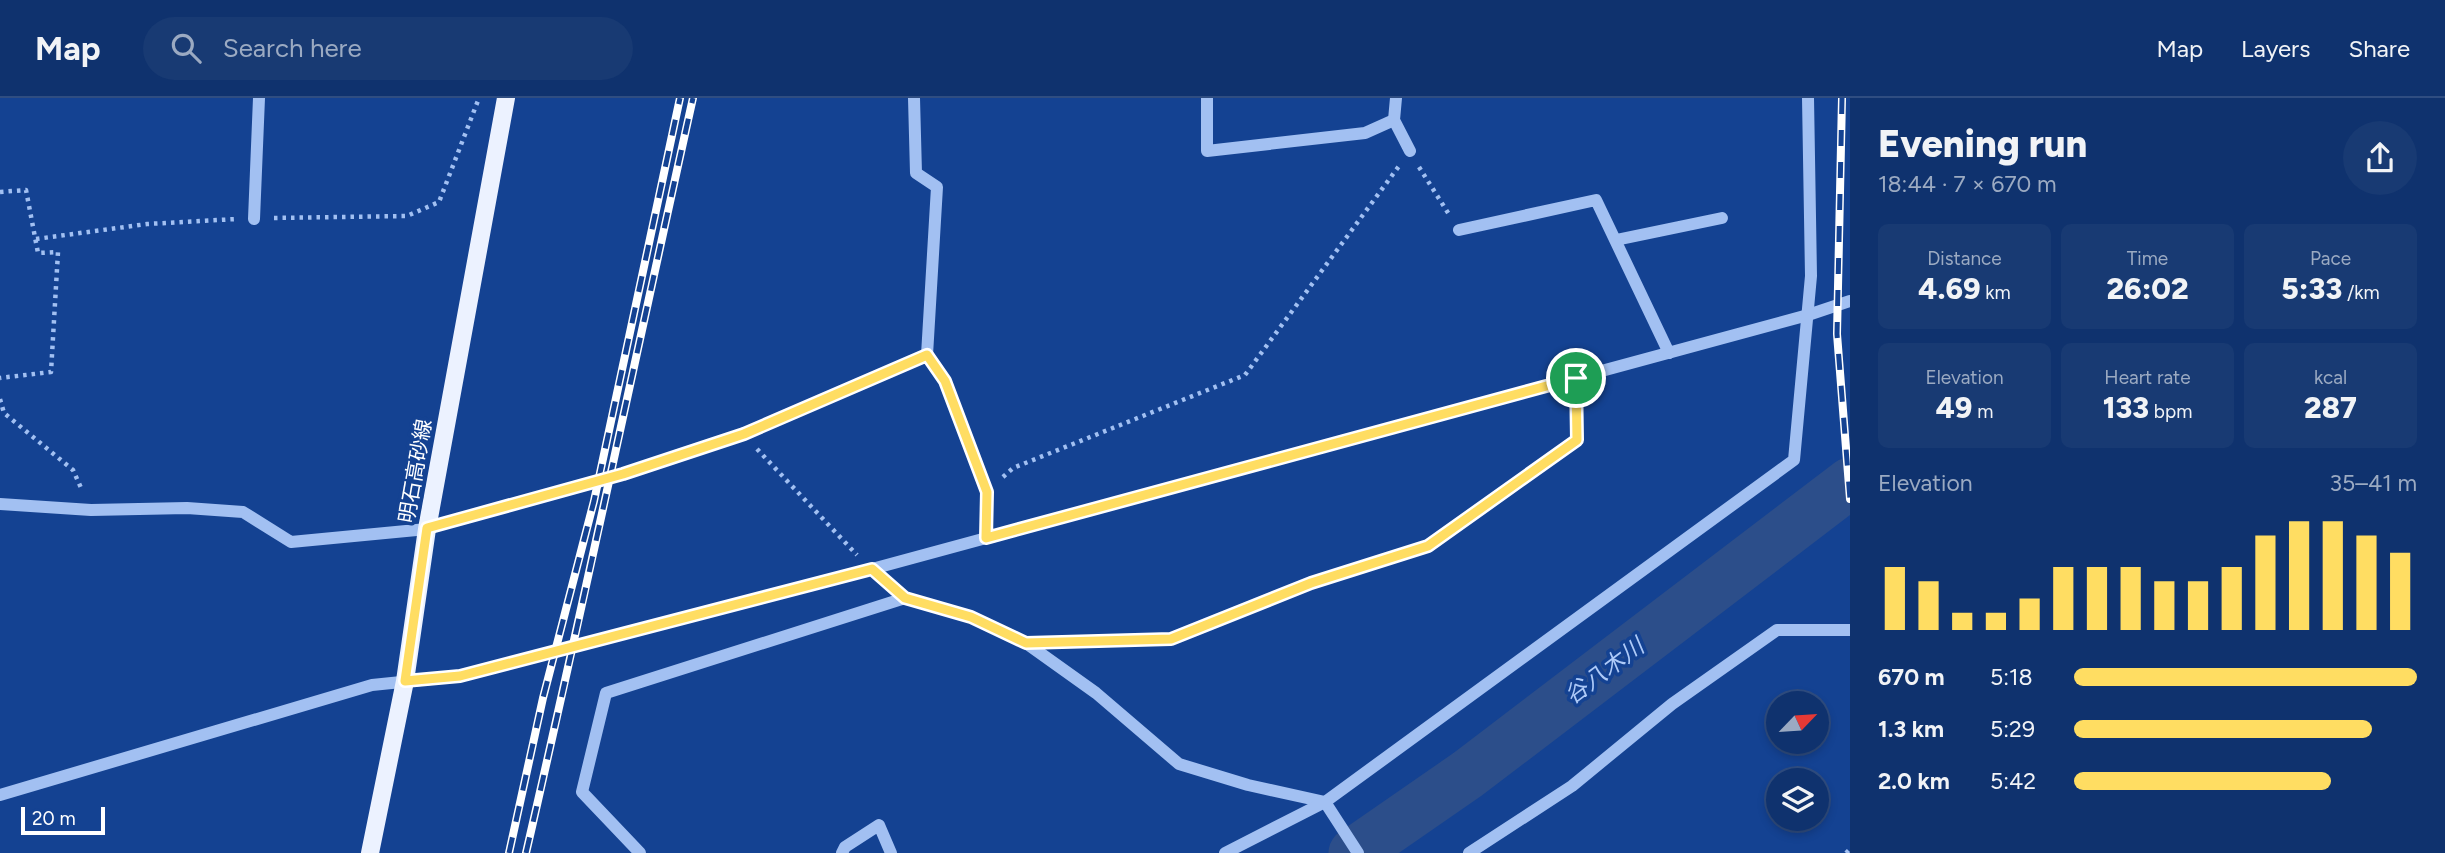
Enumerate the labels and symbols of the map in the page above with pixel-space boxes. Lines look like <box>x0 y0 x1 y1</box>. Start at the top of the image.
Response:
pin <box>1546 348 1606 408</box>
street label: 明石高砂線 <box>394 417 436 525</box>
water label: 谷八木川 <box>1559 630 1652 710</box>
north arrow <box>1766 691 1829 754</box>
scale bar <box>21 804 105 836</box>

